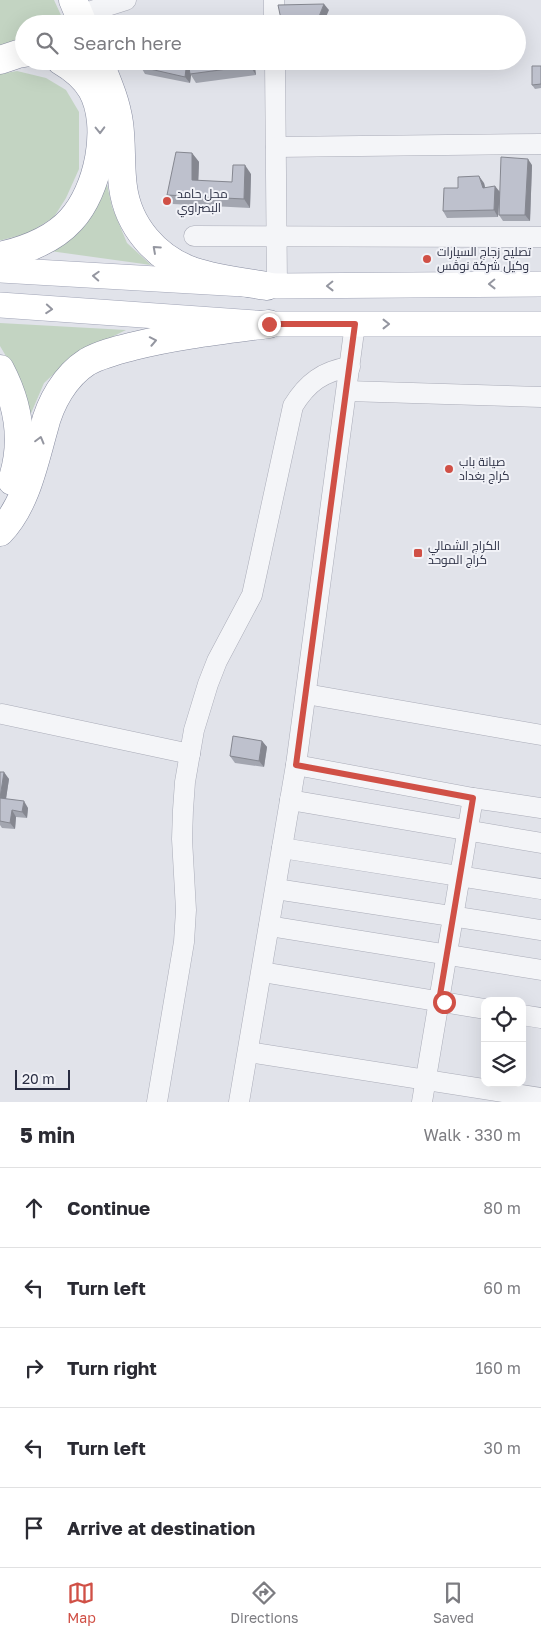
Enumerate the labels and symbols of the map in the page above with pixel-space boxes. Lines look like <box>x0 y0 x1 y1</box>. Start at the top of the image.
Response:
one-way arrow <box>95 126 105 134</box>
place label: محل حامد البصراوي <box>177 186 228 218</box>
marker: محل حامد البصراوي <box>161 195 173 207</box>
place label: تصليح زجاج السيارات وكيل شركة نوڤس <box>437 244 532 273</box>
one-way arrow <box>153 246 162 255</box>
marker: تصليح زجاج السيارات وكيل شركة نوڤس <box>421 253 433 265</box>
one-way arrow <box>92 270 100 281</box>
one-way arrow <box>488 279 496 290</box>
one-way arrow <box>326 281 334 291</box>
one-way arrow <box>45 303 53 314</box>
route end <box>258 313 281 336</box>
one-way arrow <box>382 319 390 329</box>
one-way arrow <box>149 337 157 347</box>
one-way arrow <box>35 437 45 445</box>
place label: صيانة باب كراج بغداد <box>459 454 510 484</box>
marker: صيانة باب كراج بغداد <box>443 463 455 475</box>
place label: الكراج الشمالي كراج الموحد <box>428 538 500 568</box>
marker: الكراج الشمالي كراج الموحد <box>412 547 424 559</box>
route start <box>433 991 456 1014</box>
scale bar <box>15 1067 70 1090</box>

